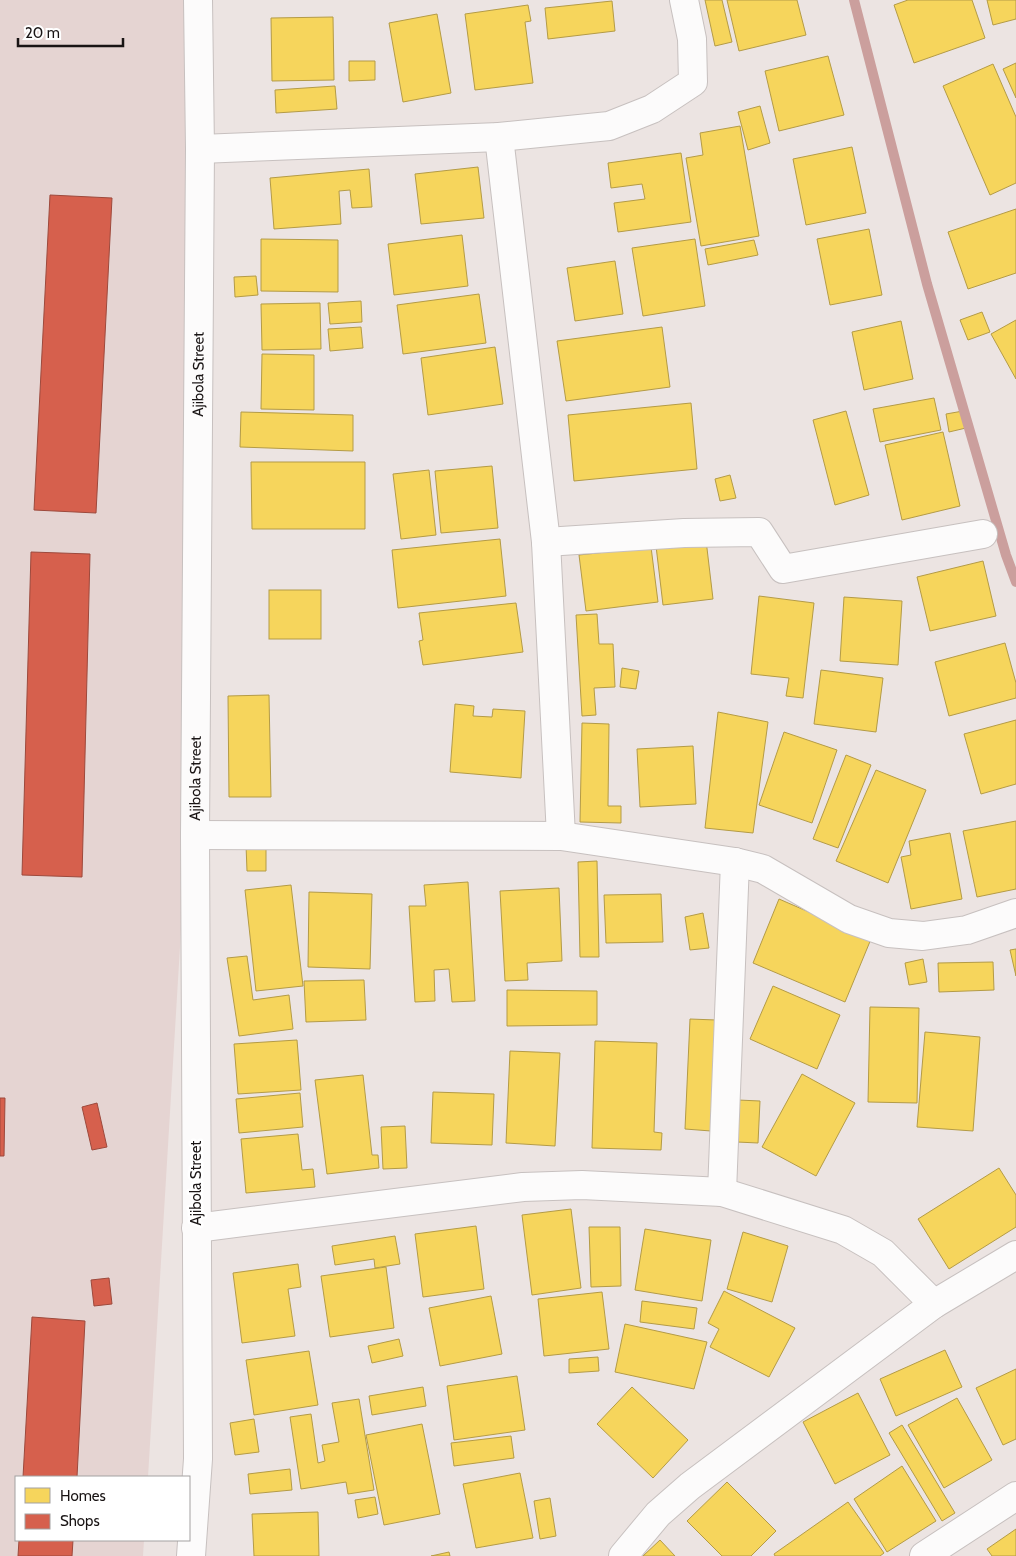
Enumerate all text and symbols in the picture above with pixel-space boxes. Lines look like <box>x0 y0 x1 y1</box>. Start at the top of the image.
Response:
scale bar <box>18 15 122 47</box>
text: 20 m <box>25 24 60 42</box>
street label: Ajibola Street <box>189 332 208 417</box>
street label: Ajibola Street <box>186 736 205 821</box>
street label: Ajibola Street <box>187 1141 205 1225</box>
legend <box>15 1476 190 1541</box>
text: Homes <box>60 1487 106 1505</box>
text: Shops <box>60 1512 100 1530</box>

